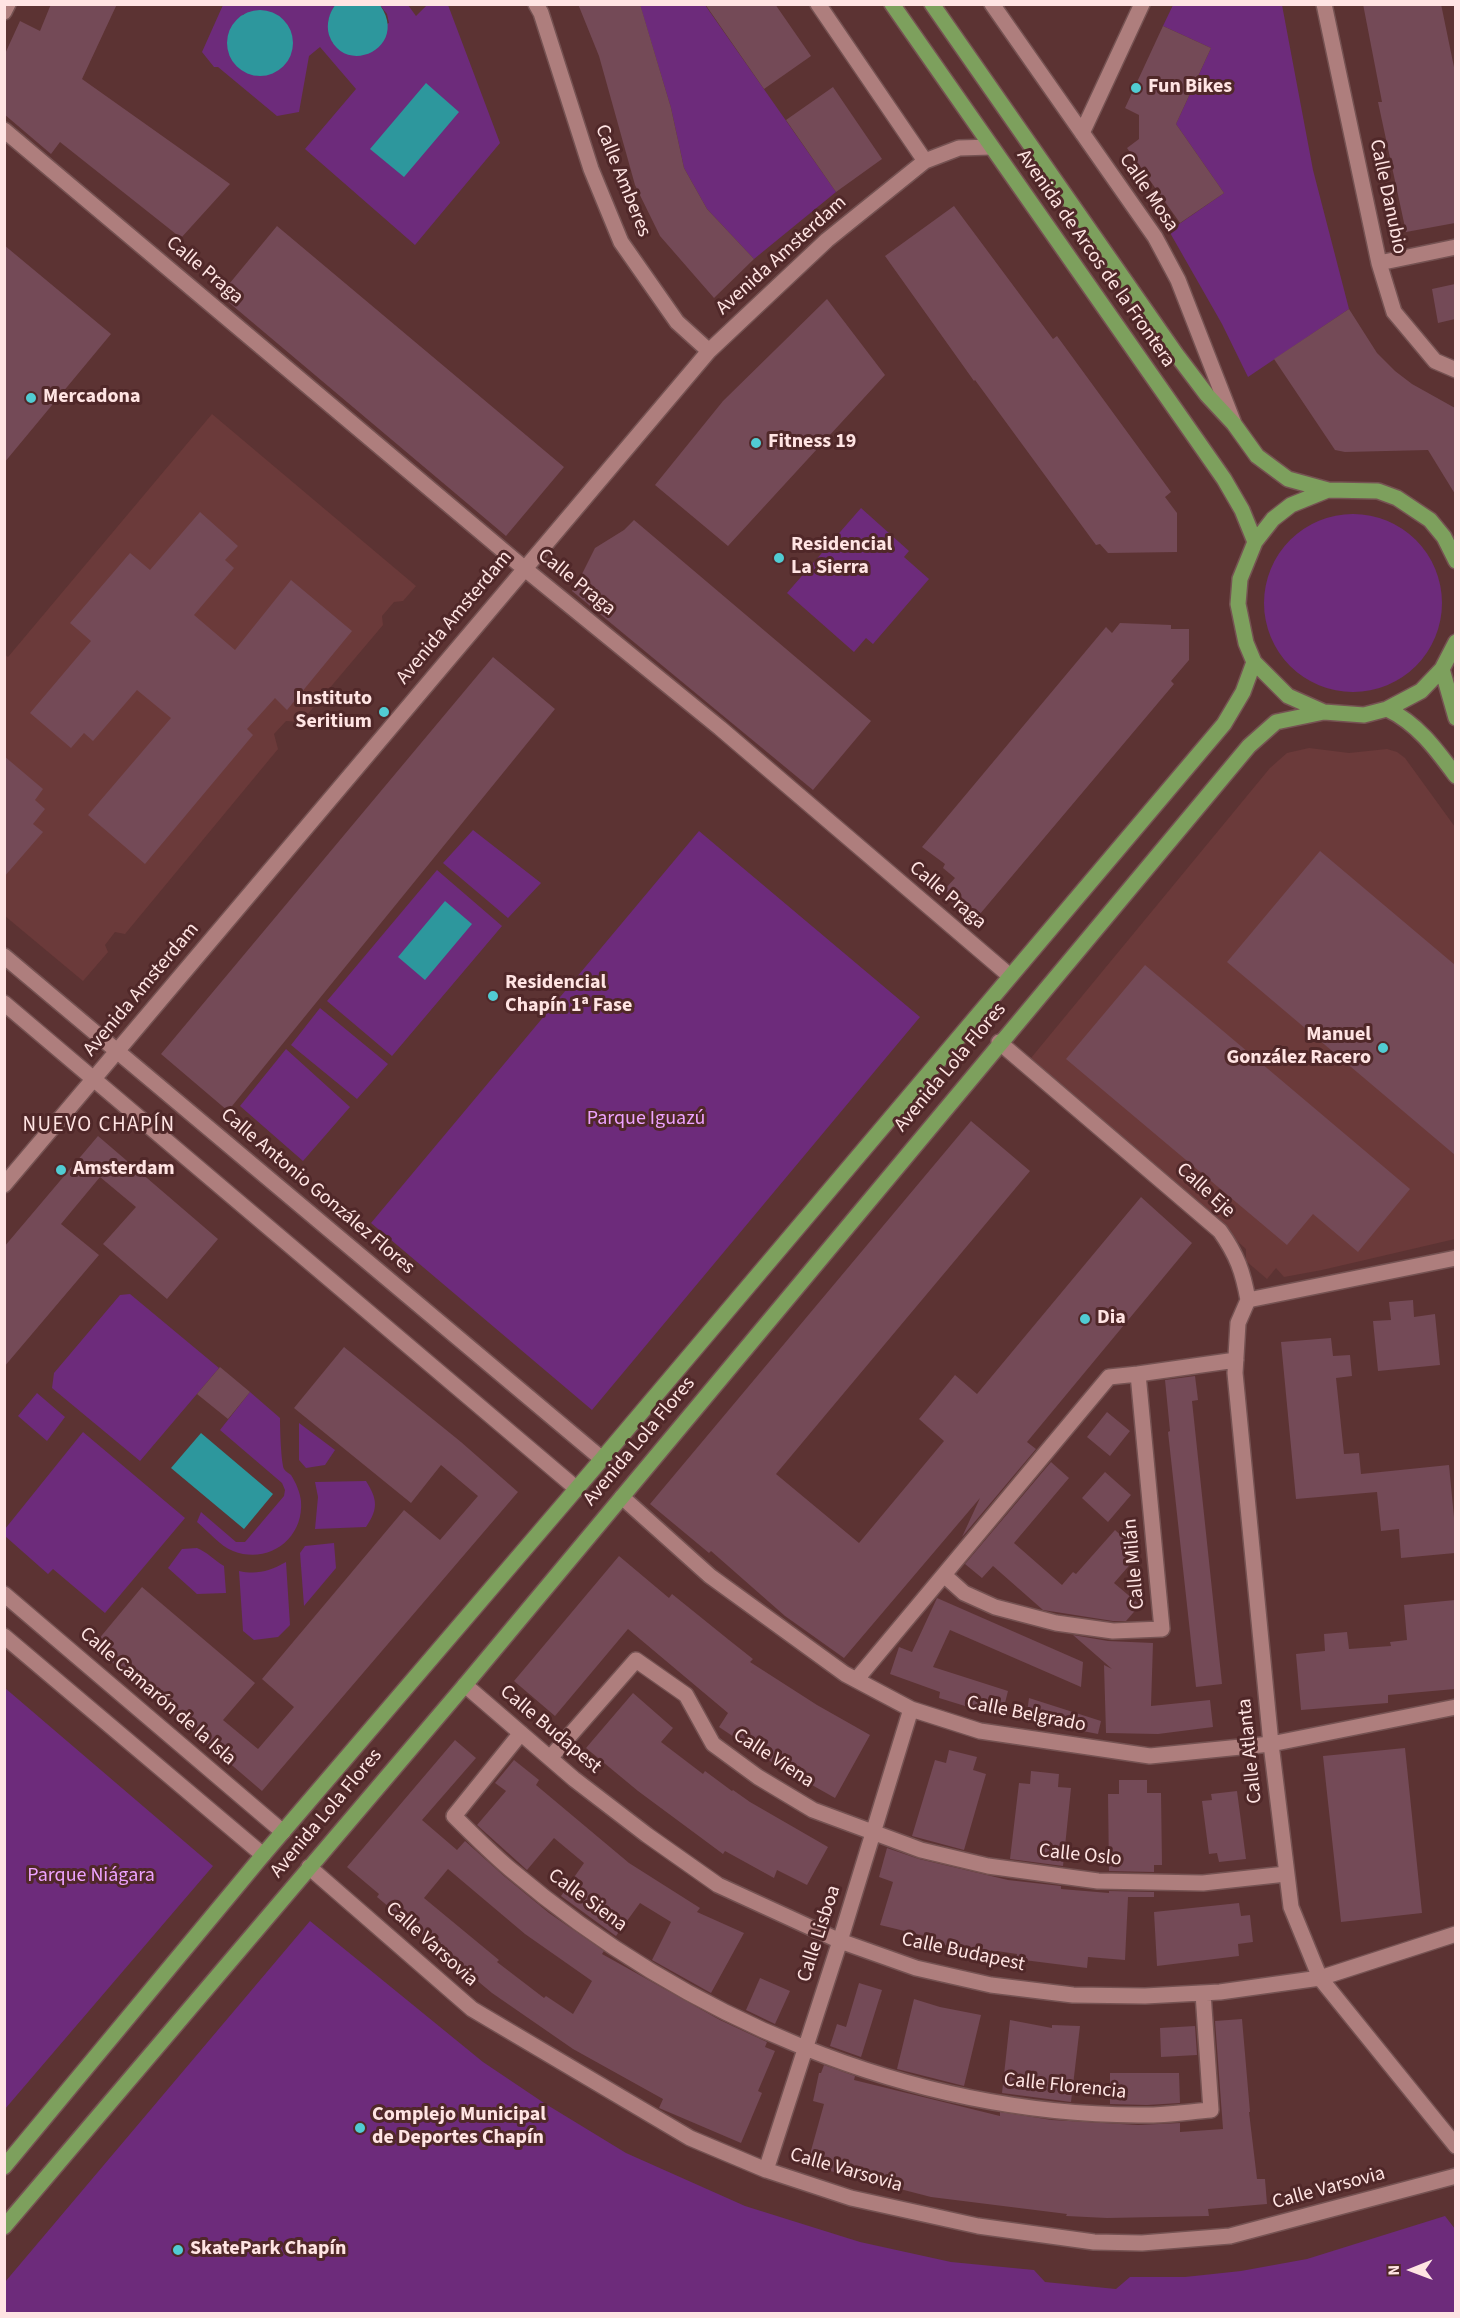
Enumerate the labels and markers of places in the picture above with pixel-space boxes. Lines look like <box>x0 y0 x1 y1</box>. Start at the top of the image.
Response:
place label: Fun Bikes <box>1148 76 1232 100</box>
marker: Fun Bikes <box>1129 81 1143 95</box>
place label: Mercadona <box>43 386 141 410</box>
marker: Mercadona <box>24 391 38 405</box>
place label: Fitness 19 <box>768 431 856 455</box>
marker: Fitness 19 <box>749 436 763 450</box>
place label: Residencial La Sierra <box>791 534 892 581</box>
marker: Residencial La Sierra <box>772 551 786 565</box>
place label: Instituto Seritium <box>295 688 372 735</box>
marker: Instituto Seritium <box>377 705 391 719</box>
place label: Residencial Chapín 1ª Fase <box>505 972 632 1019</box>
marker: Residencial Chapín 1ª Fase <box>486 989 500 1003</box>
place label: Manuel González Racero <box>1226 1024 1371 1071</box>
marker: Manuel González Racero <box>1376 1041 1390 1055</box>
place label: Amsterdam <box>73 1158 175 1182</box>
marker: Amsterdam <box>54 1163 68 1177</box>
place label: Dia <box>1097 1307 1126 1331</box>
marker: Dia <box>1078 1312 1092 1326</box>
place label: Complejo Municipal de Deportes Chapín <box>372 2104 546 2151</box>
marker: Complejo Municipal de Deportes Chapín <box>353 2121 367 2135</box>
place label: SkatePark Chapín <box>190 2238 346 2262</box>
marker: SkatePark Chapín <box>171 2243 185 2257</box>

